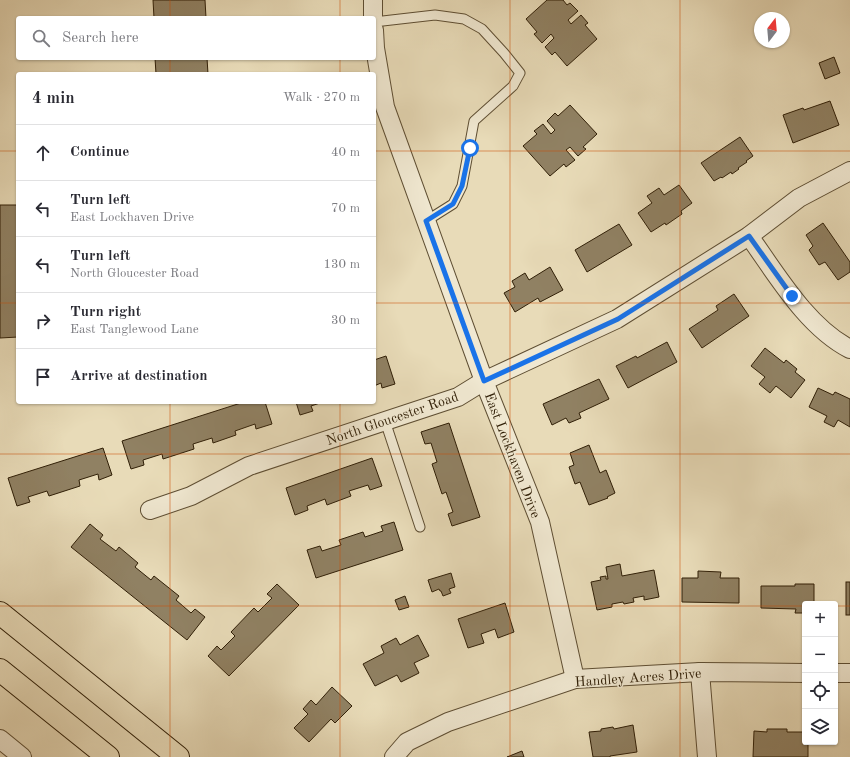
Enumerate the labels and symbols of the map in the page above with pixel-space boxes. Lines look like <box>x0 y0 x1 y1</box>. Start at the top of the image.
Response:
north arrow <box>754 12 790 48</box>
route start <box>461 139 479 157</box>
route end <box>783 287 801 305</box>
street label: North Gloucester Road <box>324 390 460 448</box>
street label: East Lockhaven Drive <box>482 391 543 520</box>
street label: Handley Acres Drive <box>574 667 702 689</box>

